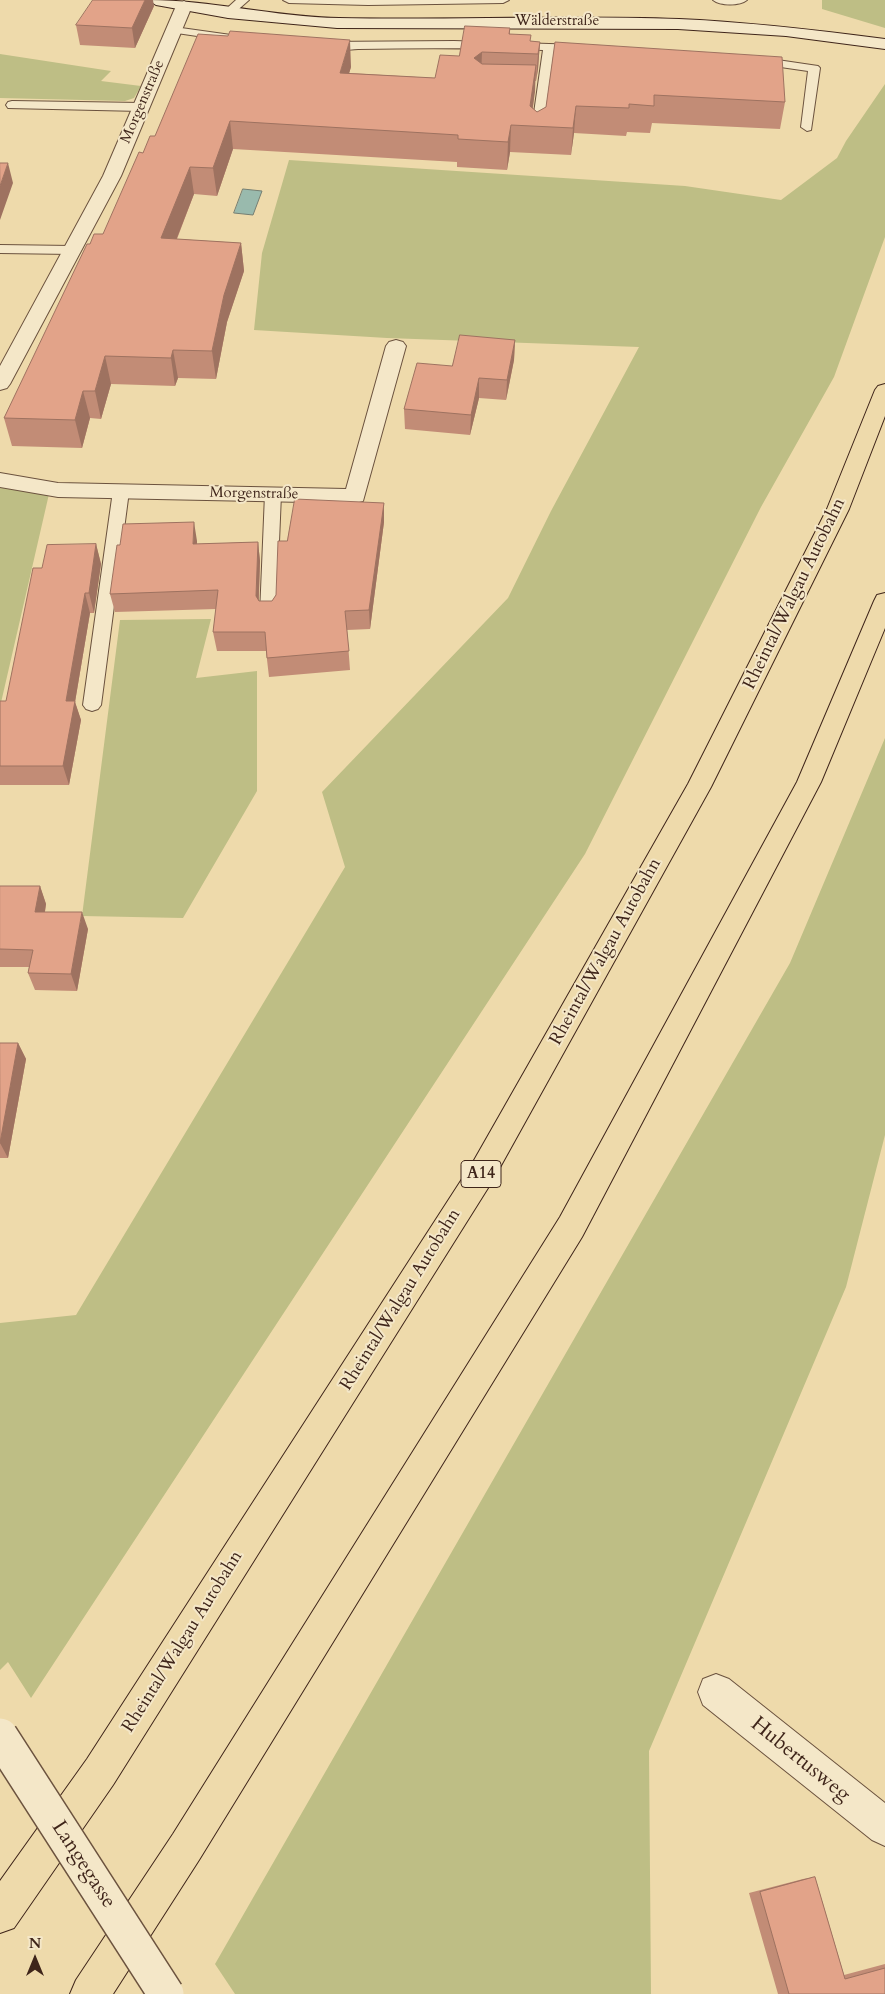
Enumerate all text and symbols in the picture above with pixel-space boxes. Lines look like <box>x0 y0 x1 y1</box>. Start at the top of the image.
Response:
street label: Wälderstraße <box>515 13 599 31</box>
street label: Morgenstraße <box>117 58 169 146</box>
street label: Morgenstraße <box>209 484 299 504</box>
street label: Rheintal/Walgau Autobahn <box>739 495 851 693</box>
street label: Rheintal/Walgau Autobahn <box>546 855 666 1049</box>
road number: A14 <box>461 1160 501 1188</box>
street label: Rheintal/Walgau Autobahn <box>336 1205 466 1395</box>
street label: Rheintal/Walgau Autobahn <box>118 1547 248 1737</box>
street label: Hubertusweg <box>745 1712 855 1808</box>
street label: Langegasse <box>45 1816 121 1914</box>
north arrow <box>10 1934 60 1984</box>
text: N <box>29 1934 41 1953</box>

